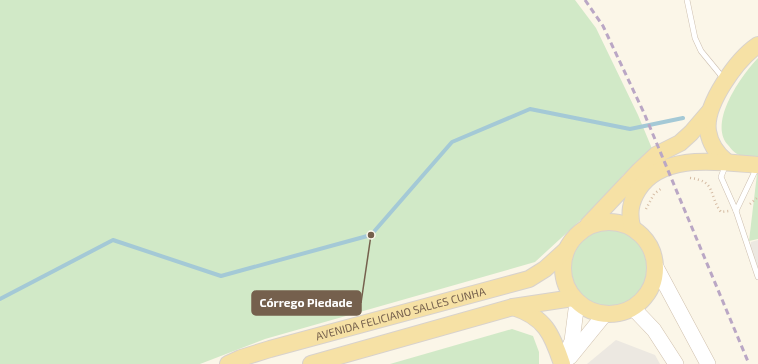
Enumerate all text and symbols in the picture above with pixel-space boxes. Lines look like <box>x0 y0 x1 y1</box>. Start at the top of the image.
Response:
street label: AVENIDA FELICIANO SALLES CUNHA <box>314 284 487 342</box>
callout: Córrego Piedade <box>252 291 361 315</box>
text: Córrego Piedade <box>259 295 353 309</box>

